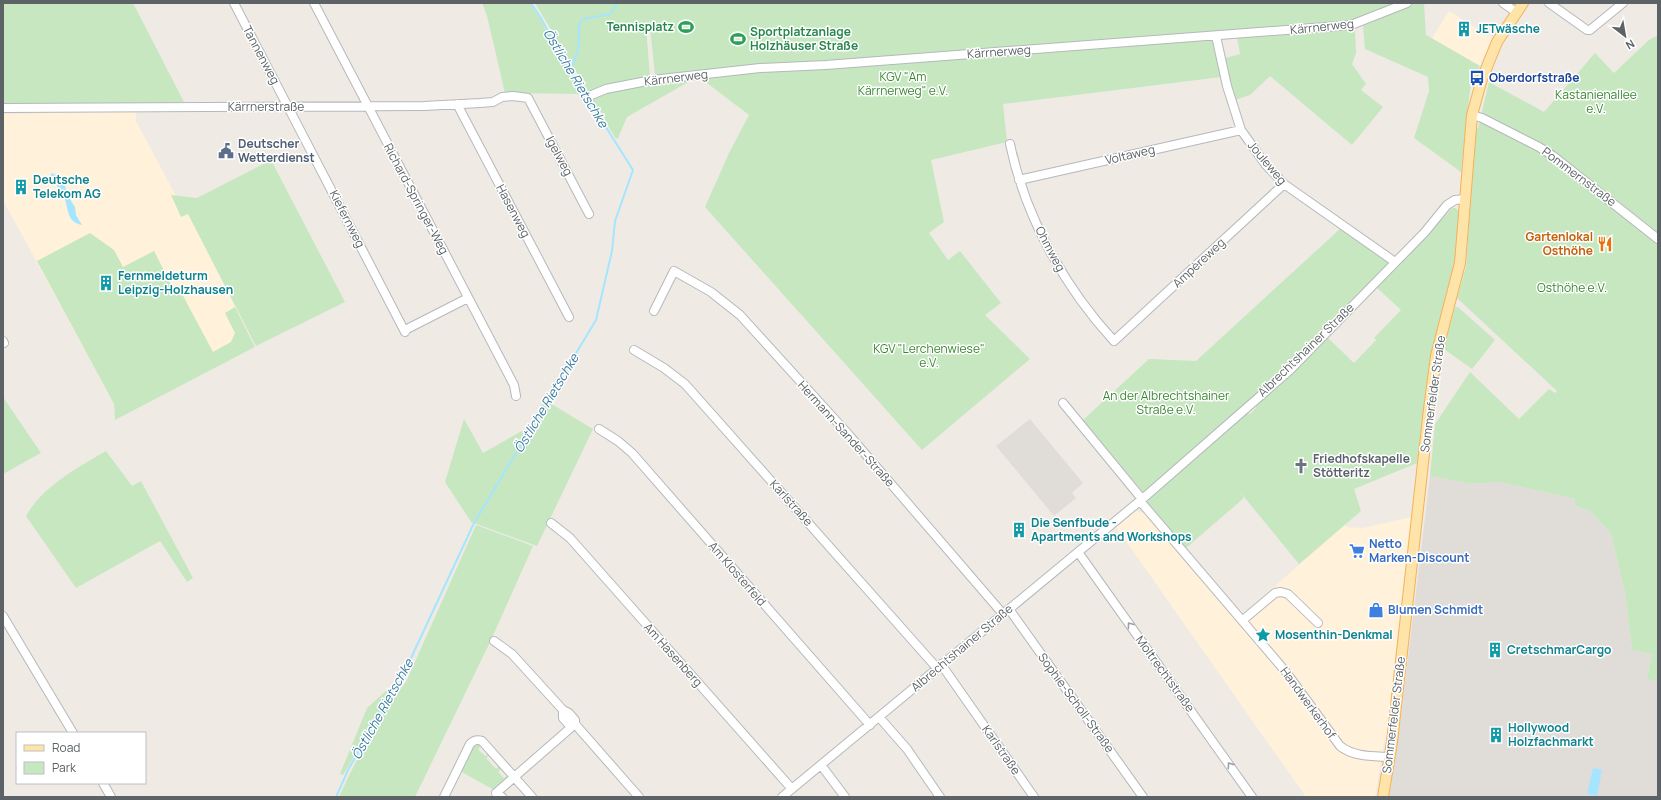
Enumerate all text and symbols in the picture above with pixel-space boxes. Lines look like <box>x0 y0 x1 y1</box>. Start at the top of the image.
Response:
street label: Kärrnerweg <box>1289 15 1355 38</box>
north arrow <box>1605 16 1645 56</box>
place label: Tennisplatz <box>606 18 674 35</box>
sports icon: Tennisplatz <box>677 18 695 36</box>
building icon: JETwäsche <box>1455 20 1473 38</box>
place label: JETwäsche <box>1476 20 1540 37</box>
street label: Tannenweg <box>239 22 284 87</box>
place label: Sportplatzanlage Holzhäuser Straße <box>750 23 858 54</box>
water label: Östliche Rietschke <box>539 25 613 132</box>
sports icon: Sportplatzanlage Holzhäuser Straße <box>729 30 747 48</box>
text: N <box>1623 37 1638 54</box>
street label: Kärrnerweg <box>966 41 1031 62</box>
street label: Kärrnerweg <box>643 65 709 90</box>
park label: KGV "Am Kärrnerweg" e.V. <box>858 68 948 99</box>
bus stop icon: Oberdorfstraße <box>1468 69 1486 87</box>
place label: Oberdorfstraße <box>1489 69 1580 86</box>
park label: Kastanienallee e.V. <box>1555 86 1637 117</box>
street label: Kärrnerstraße <box>228 98 304 115</box>
street label: Igelweg <box>542 133 577 179</box>
place label: Deutscher Wetterdienst <box>238 135 315 166</box>
street label: Jouleweg <box>1244 137 1291 188</box>
street label: Richard-Springer-Weg <box>380 140 453 257</box>
street label: Voltaweg <box>1103 141 1157 169</box>
public building icon: Deutscher Wetterdienst <box>217 142 235 160</box>
street label: Pommernstraße <box>1539 143 1620 210</box>
place label: Deutsche Telekom AG <box>33 171 101 202</box>
building icon: Deutsche Telekom AG <box>12 178 30 196</box>
street label: Hasenweg <box>492 181 535 240</box>
street label: Kiefernweg <box>326 187 369 250</box>
street label: Ohmweg <box>1031 223 1069 274</box>
place label: Gartenlokal Osthöhe <box>1526 228 1593 259</box>
street label: Ampèreweg <box>1169 234 1229 291</box>
restaurant icon: Gartenlokal Osthöhe <box>1596 235 1614 253</box>
place label: Fernmeldeturm Leipzig-Holzhausen <box>118 267 233 298</box>
building icon: Fernmeldeturm Leipzig-Holzhausen <box>97 274 115 292</box>
park label: Osthöhe e.V. <box>1537 279 1607 296</box>
street label: Albrechtshainer Straße <box>1254 299 1358 400</box>
street label: Sommerfelder Straße <box>1416 334 1449 454</box>
park label: KGV "Lerchenwiese" e.V. <box>873 340 985 371</box>
water label: Östliche Rietschke <box>509 349 583 456</box>
street label: Hermann-Sander-Straße <box>794 377 899 490</box>
park label: An der Albrechtshainer Straße e.V. <box>1103 387 1230 418</box>
place label: Friedhofskapelle Stötteritz <box>1313 450 1410 481</box>
church icon: Friedhofskapelle Stötteritz <box>1292 457 1310 475</box>
street label: Karlstraße <box>766 476 817 530</box>
place label: Die Senfbude - Apartments and Workshops <box>1031 514 1192 545</box>
building icon: Die Senfbude - Apartments and Workshops <box>1010 521 1028 539</box>
place label: Netto Marken-Discount <box>1369 535 1470 566</box>
street label: Am Klosterfeld <box>705 538 770 610</box>
supermarket icon: Netto Marken-Discount <box>1348 542 1366 560</box>
street label: Albrechtshainer Straße <box>907 600 1016 695</box>
shop icon: Blumen Schmidt <box>1367 601 1385 619</box>
place label: Blumen Schmidt <box>1388 601 1483 618</box>
street label: Am Hasenberg <box>640 619 707 690</box>
one-way arrow <box>1127 622 1135 629</box>
place icon: Mosenthin-Denkmal <box>1254 626 1272 644</box>
place label: Mosenthin-Denkmal <box>1275 626 1393 643</box>
street label: Moltrechtstraße <box>1132 632 1199 715</box>
building icon: CretschmarCargo <box>1486 641 1504 659</box>
place label: CretschmarCargo <box>1507 641 1611 658</box>
street label: Sophie-Scholl-Straße <box>1034 649 1118 756</box>
water label: Östliche Rietschke <box>347 654 418 762</box>
street label: Sommerfelder Straße <box>1378 655 1409 775</box>
street label: Handwerkerhof <box>1277 663 1341 743</box>
place label: Hollywood Holzfachmarkt <box>1508 719 1594 750</box>
street label: Karlstraße <box>978 721 1025 778</box>
building icon: Hollywood Holzfachmarkt <box>1487 726 1505 744</box>
legend <box>16 732 146 784</box>
text: Road <box>52 739 80 756</box>
text: Park <box>52 759 77 776</box>
one-way arrow <box>1227 762 1234 769</box>

